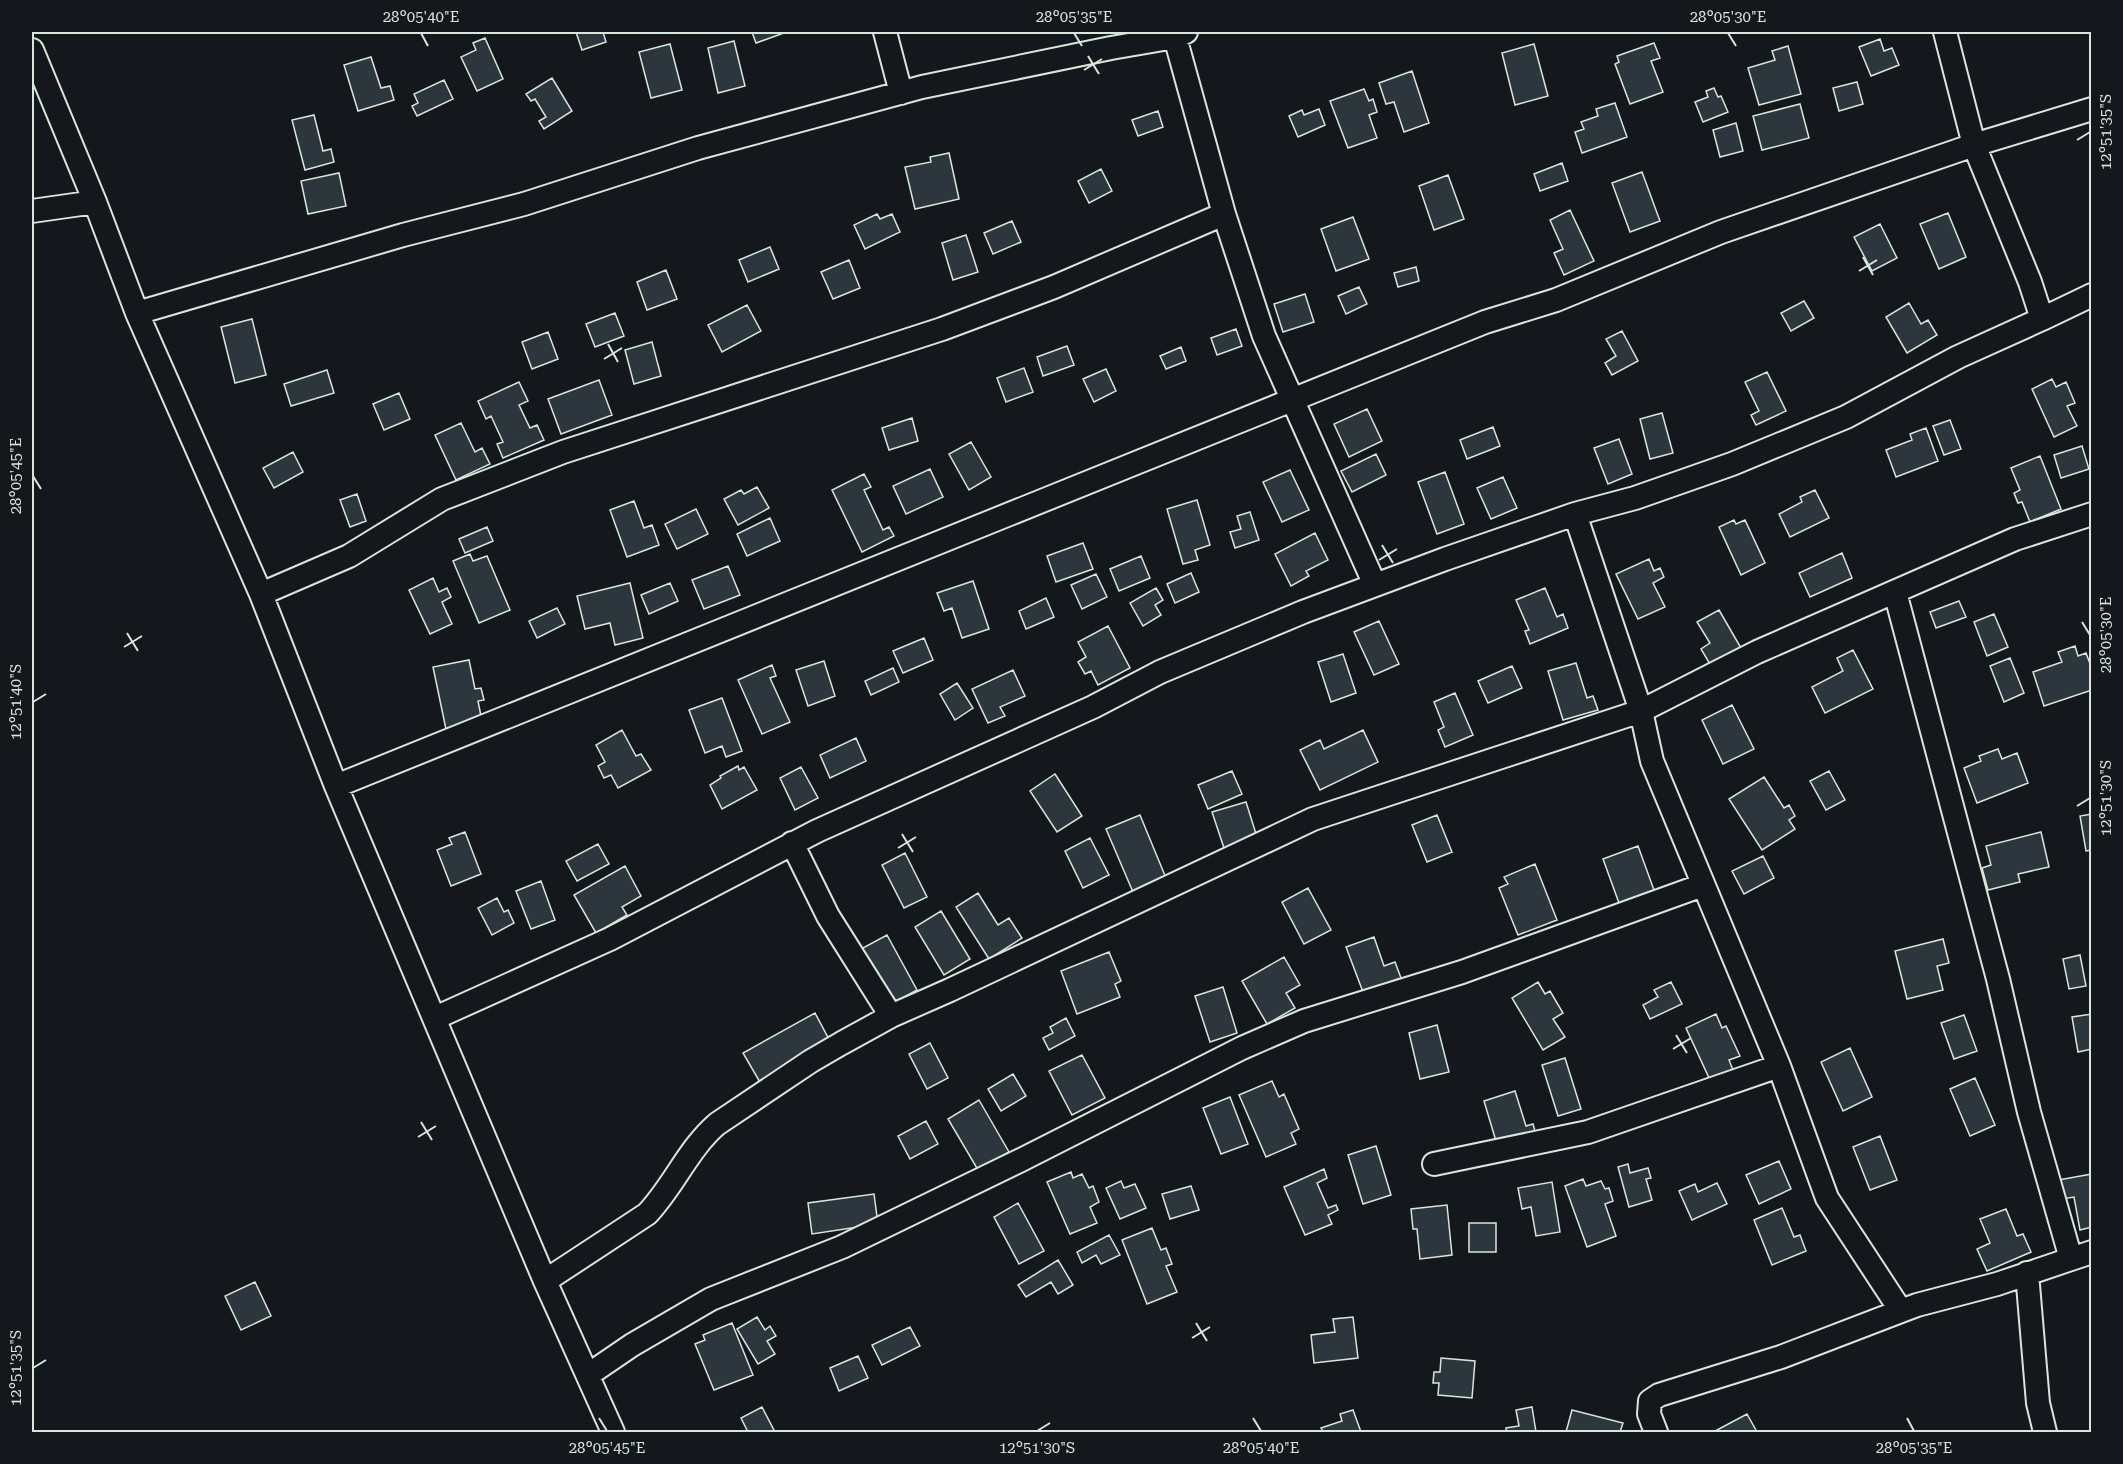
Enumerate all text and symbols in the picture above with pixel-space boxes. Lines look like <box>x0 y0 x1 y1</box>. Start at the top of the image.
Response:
text: 28°05'40"E <box>383 8 459 26</box>
text: 28°05'35"E <box>1036 8 1112 26</box>
text: 28°05'30"E <box>1690 8 1766 26</box>
text: 12°51'35"S <box>2097 94 2115 170</box>
text: 28°05'45"E <box>7 438 25 514</box>
text: 28°05'30"E <box>2097 597 2115 673</box>
text: 12°51'40"S <box>7 664 25 740</box>
text: 12°51'30"S <box>2097 760 2115 836</box>
text: 12°51'35"S <box>7 1330 25 1406</box>
text: 28°05'45"E <box>569 1439 645 1457</box>
text: 12°51'30"S <box>999 1439 1075 1457</box>
text: 28°05'40"E <box>1223 1439 1299 1457</box>
text: 28°05'35"E <box>1876 1439 1952 1457</box>

